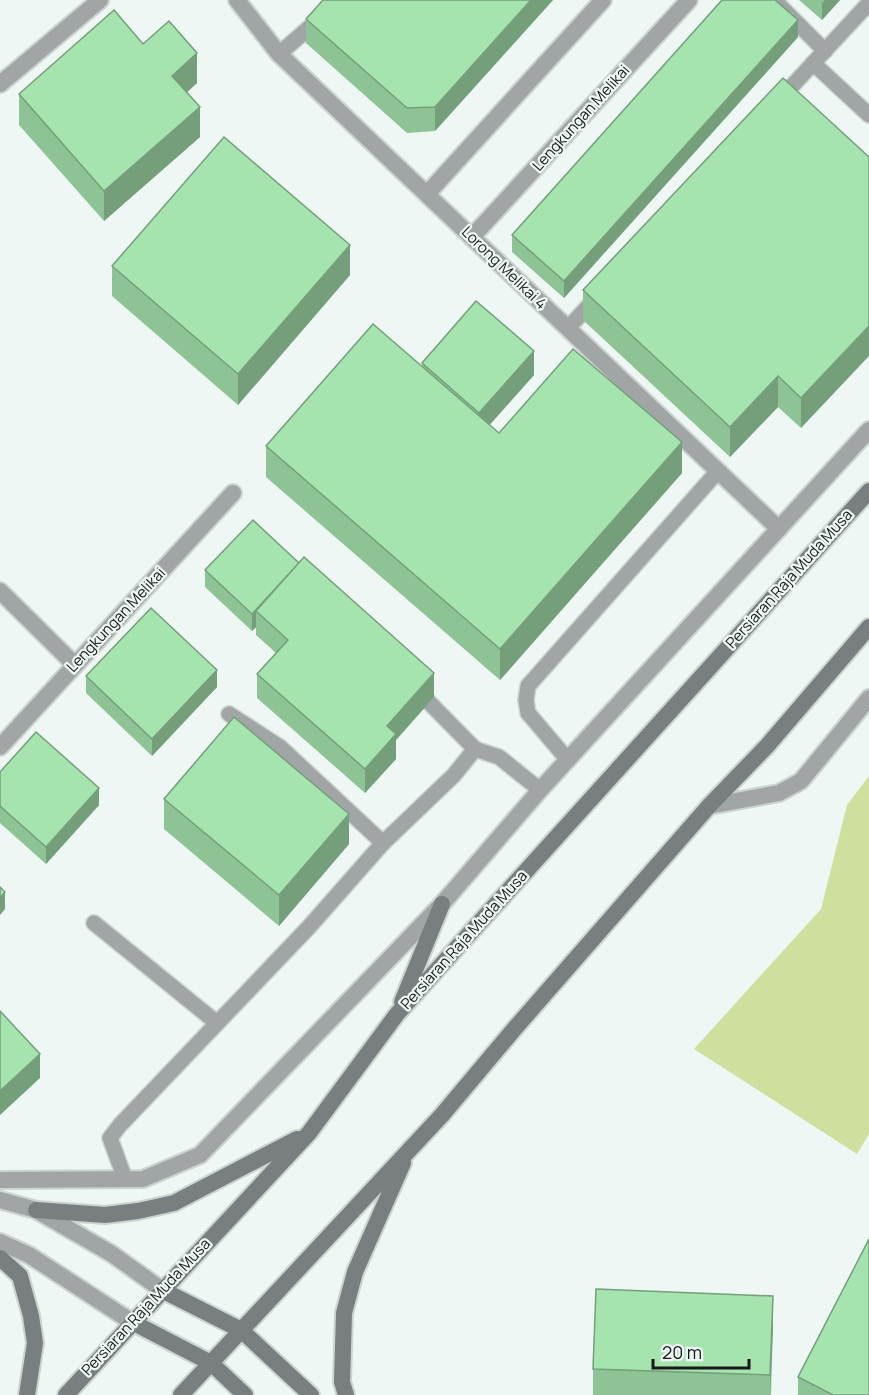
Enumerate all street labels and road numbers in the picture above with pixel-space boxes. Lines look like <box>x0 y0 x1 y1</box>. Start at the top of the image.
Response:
street label: Lengkungan Melikai <box>527 60 634 175</box>
street label: Lorong Melikai 4 <box>457 222 552 314</box>
street label: Persiaran Raja Muda Musa <box>721 505 857 653</box>
street label: Lengkungan Melikai <box>62 563 170 677</box>
street label: Persiaran Raja Muda Musa <box>396 866 532 1014</box>
street label: Persiaran Raja Muda Musa <box>76 1234 215 1380</box>

